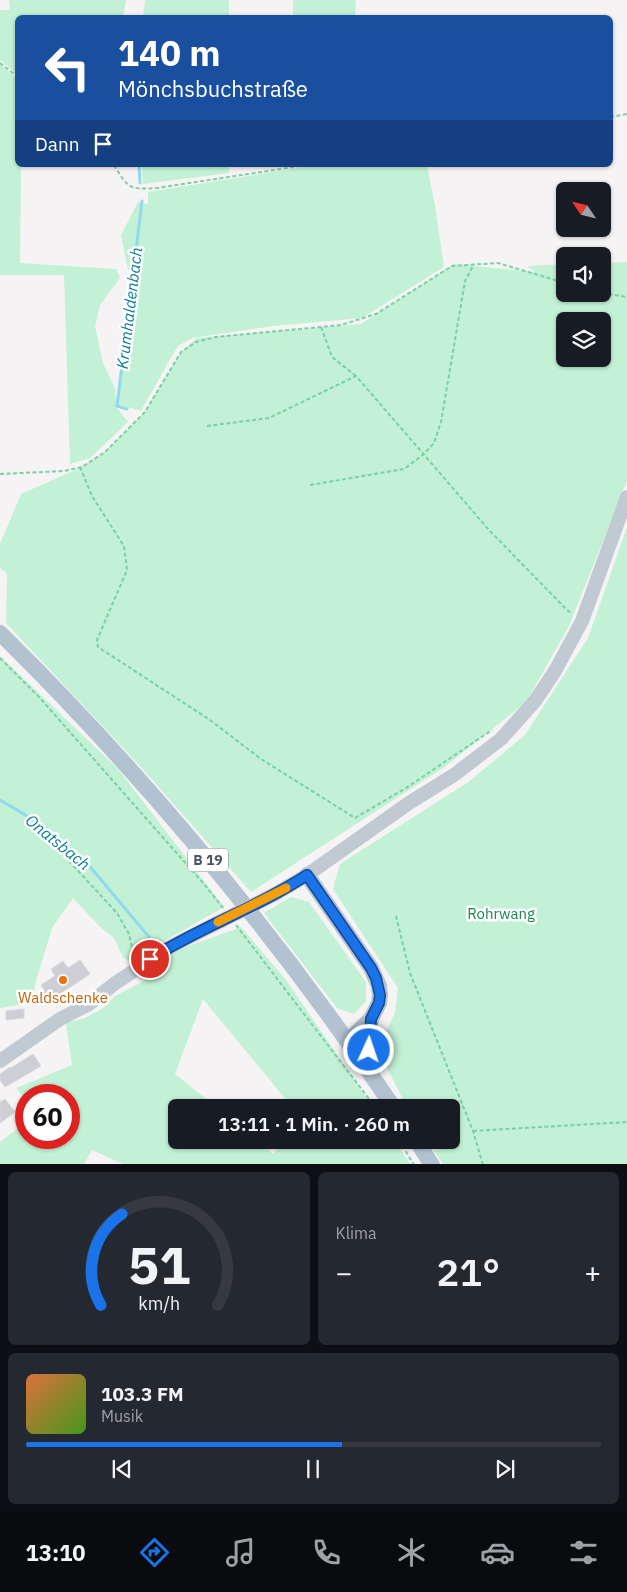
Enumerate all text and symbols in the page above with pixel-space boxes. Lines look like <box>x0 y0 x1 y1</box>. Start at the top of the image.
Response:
text: 140 m <box>118 30 221 76</box>
icon: left <box>35 35 100 100</box>
text: Mönchsbuchstraße <box>118 74 308 103</box>
icon: arrive <box>89 130 117 158</box>
text: Dann <box>35 132 79 156</box>
north arrow <box>556 182 611 238</box>
map controls <box>556 182 611 367</box>
water label: Krumhaldenbach <box>112 246 146 370</box>
button: sound <box>556 247 611 302</box>
button: layers <box>556 312 611 367</box>
water label: Onatsbach <box>22 810 94 874</box>
road number: B 19 <box>188 848 228 872</box>
park label: Rohrwang <box>467 904 535 923</box>
pin <box>129 938 171 980</box>
icon: arrive <box>136 945 164 973</box>
marker: Waldschenke <box>57 974 69 986</box>
place label: Waldschenke <box>18 988 108 1007</box>
position arrow <box>342 1023 394 1075</box>
speed limit sign: 60 <box>15 1084 80 1149</box>
text: 13:11 · 1 Min. · 260 m <box>218 1112 410 1136</box>
text: Klima <box>336 1223 377 1243</box>
text: 51 <box>128 1231 190 1298</box>
text: 21° <box>437 1247 500 1296</box>
text: − <box>336 1254 352 1291</box>
text: + <box>584 1254 601 1291</box>
text: km/h <box>138 1292 180 1315</box>
text: 103.3 FM <box>101 1382 184 1406</box>
text: Musik <box>101 1406 143 1426</box>
icon: previous <box>108 1455 136 1483</box>
icon: pause <box>299 1455 327 1483</box>
icon: next <box>491 1455 519 1483</box>
icon: directions <box>137 1535 172 1570</box>
icon: music <box>223 1535 258 1570</box>
icon: phone <box>309 1535 344 1570</box>
icon: climate <box>394 1535 429 1570</box>
icon: car <box>480 1535 515 1570</box>
icon: filters <box>566 1535 601 1570</box>
text: 13:10 <box>25 1538 86 1567</box>

